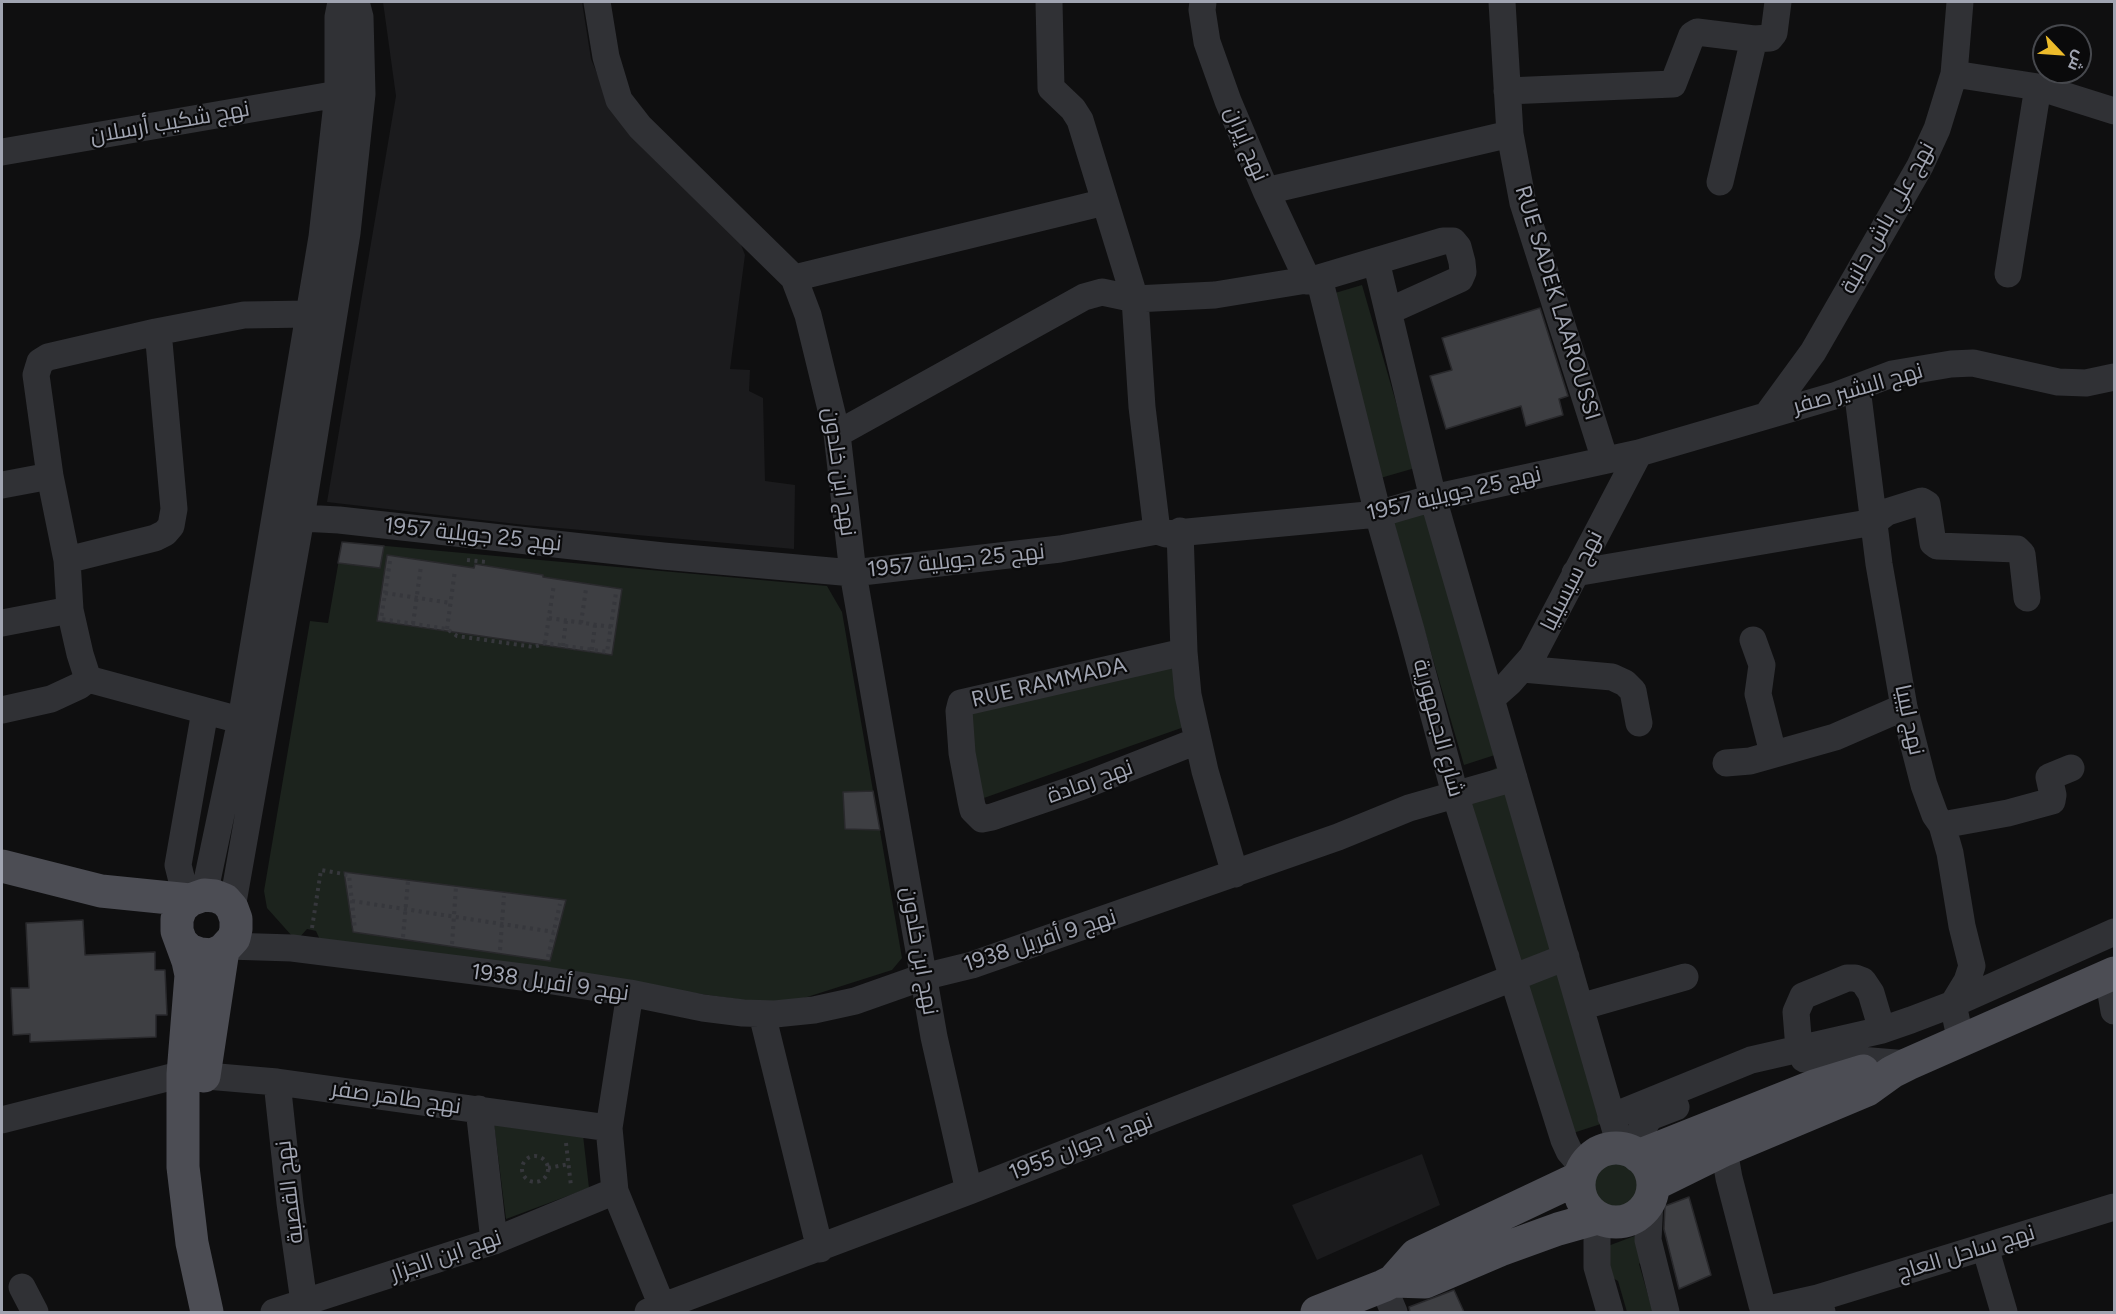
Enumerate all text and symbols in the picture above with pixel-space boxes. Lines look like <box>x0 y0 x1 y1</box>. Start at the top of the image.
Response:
north arrow <box>2032 24 2092 84</box>
text: ش <box>2064 48 2090 74</box>
street label: نهج شكيب أرسلان <box>88 96 252 150</box>
street label: نهج إيران <box>1218 103 1274 185</box>
street label: نهج علي باش حانبة <box>1835 138 1941 298</box>
street label: RUE SADEK LAAROUSSI <box>1509 183 1605 423</box>
street label: نهج البشير صفر <box>1790 358 1926 420</box>
street label: نهج ابن خلدون <box>817 406 861 538</box>
street label: نهج 25 جويلية 1957 <box>1364 461 1544 527</box>
street label: نهج 25 جويلية 1957 <box>383 513 563 557</box>
street label: نهج سيسيليا <box>1535 526 1609 636</box>
street label: نهج 25 جويلية 1957 <box>866 539 1046 583</box>
street label: RUE RAMMADA <box>969 652 1129 714</box>
street label: شارع الجمهورية <box>1407 656 1469 800</box>
street label: نهج ليبيا <box>1889 682 1929 758</box>
street label: نهج رمادة <box>1043 754 1137 810</box>
street label: نهج ابن خلدون <box>895 885 943 1017</box>
street label: نهج 9 أفريل 1938 <box>960 904 1120 978</box>
street label: نهج 9 أفريل 1938 <box>470 959 630 1007</box>
street label: نهج طاهر صفر <box>329 1076 463 1120</box>
street label: نهج 1 جوان 1955 <box>1005 1107 1157 1187</box>
street label: نهج القصبة <box>271 1139 309 1245</box>
street label: نهج ساحل العاج <box>1894 1220 2038 1286</box>
street label: نهج ابن الجزار <box>387 1225 505 1287</box>

